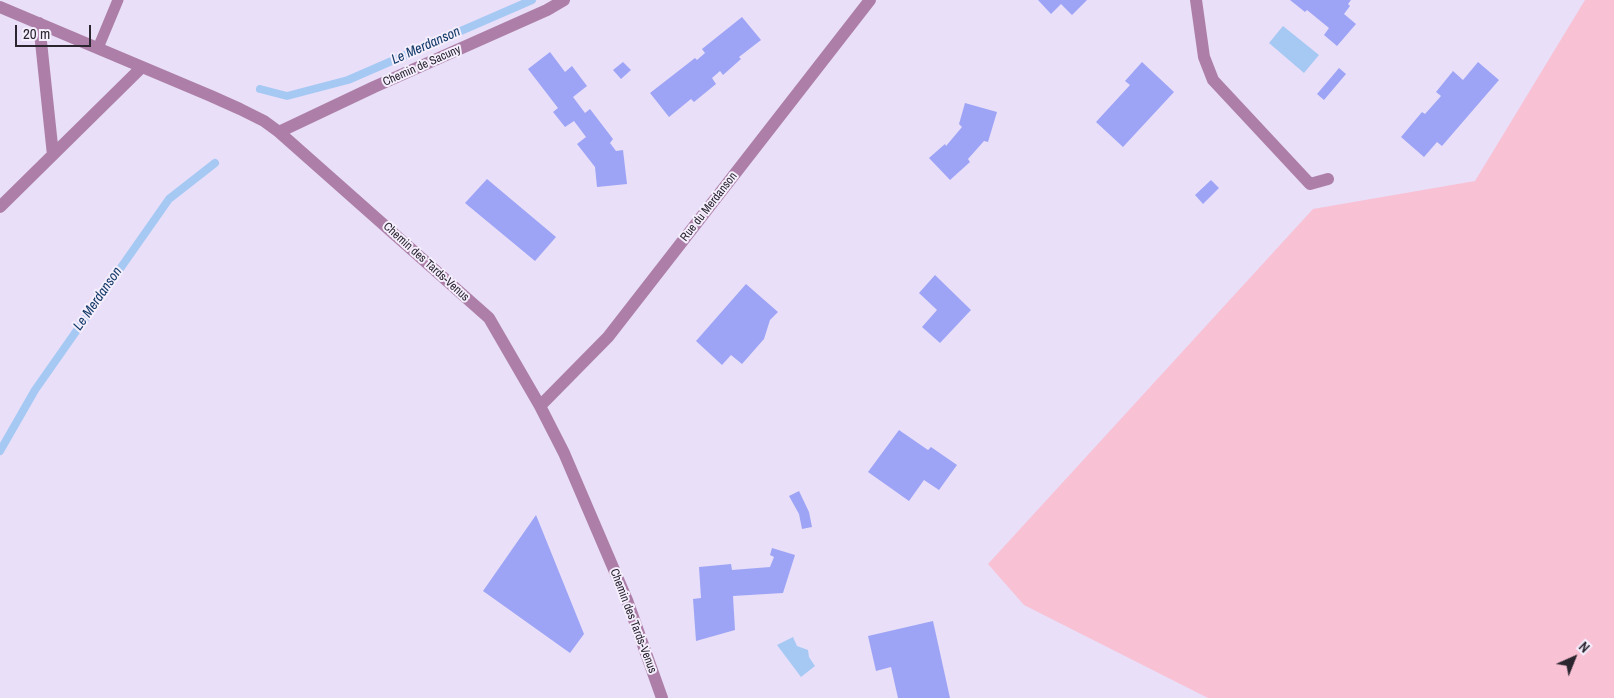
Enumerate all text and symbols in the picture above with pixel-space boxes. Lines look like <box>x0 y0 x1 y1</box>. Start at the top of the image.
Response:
scale bar <box>18 15 94 47</box>
text: 20 m <box>23 23 50 44</box>
water label: Le Merdanson <box>389 23 463 69</box>
street label: Chemin de Sacuny <box>381 42 463 90</box>
street label: Rue du Merdanson <box>678 170 740 244</box>
street label: Chemin des Tards-Venus <box>380 220 472 304</box>
water label: Le Merdanson <box>70 264 126 334</box>
street label: Chemin des Tards-Venus <box>606 567 660 675</box>
north arrow <box>1549 633 1599 683</box>
text: N <box>1575 638 1594 657</box>

